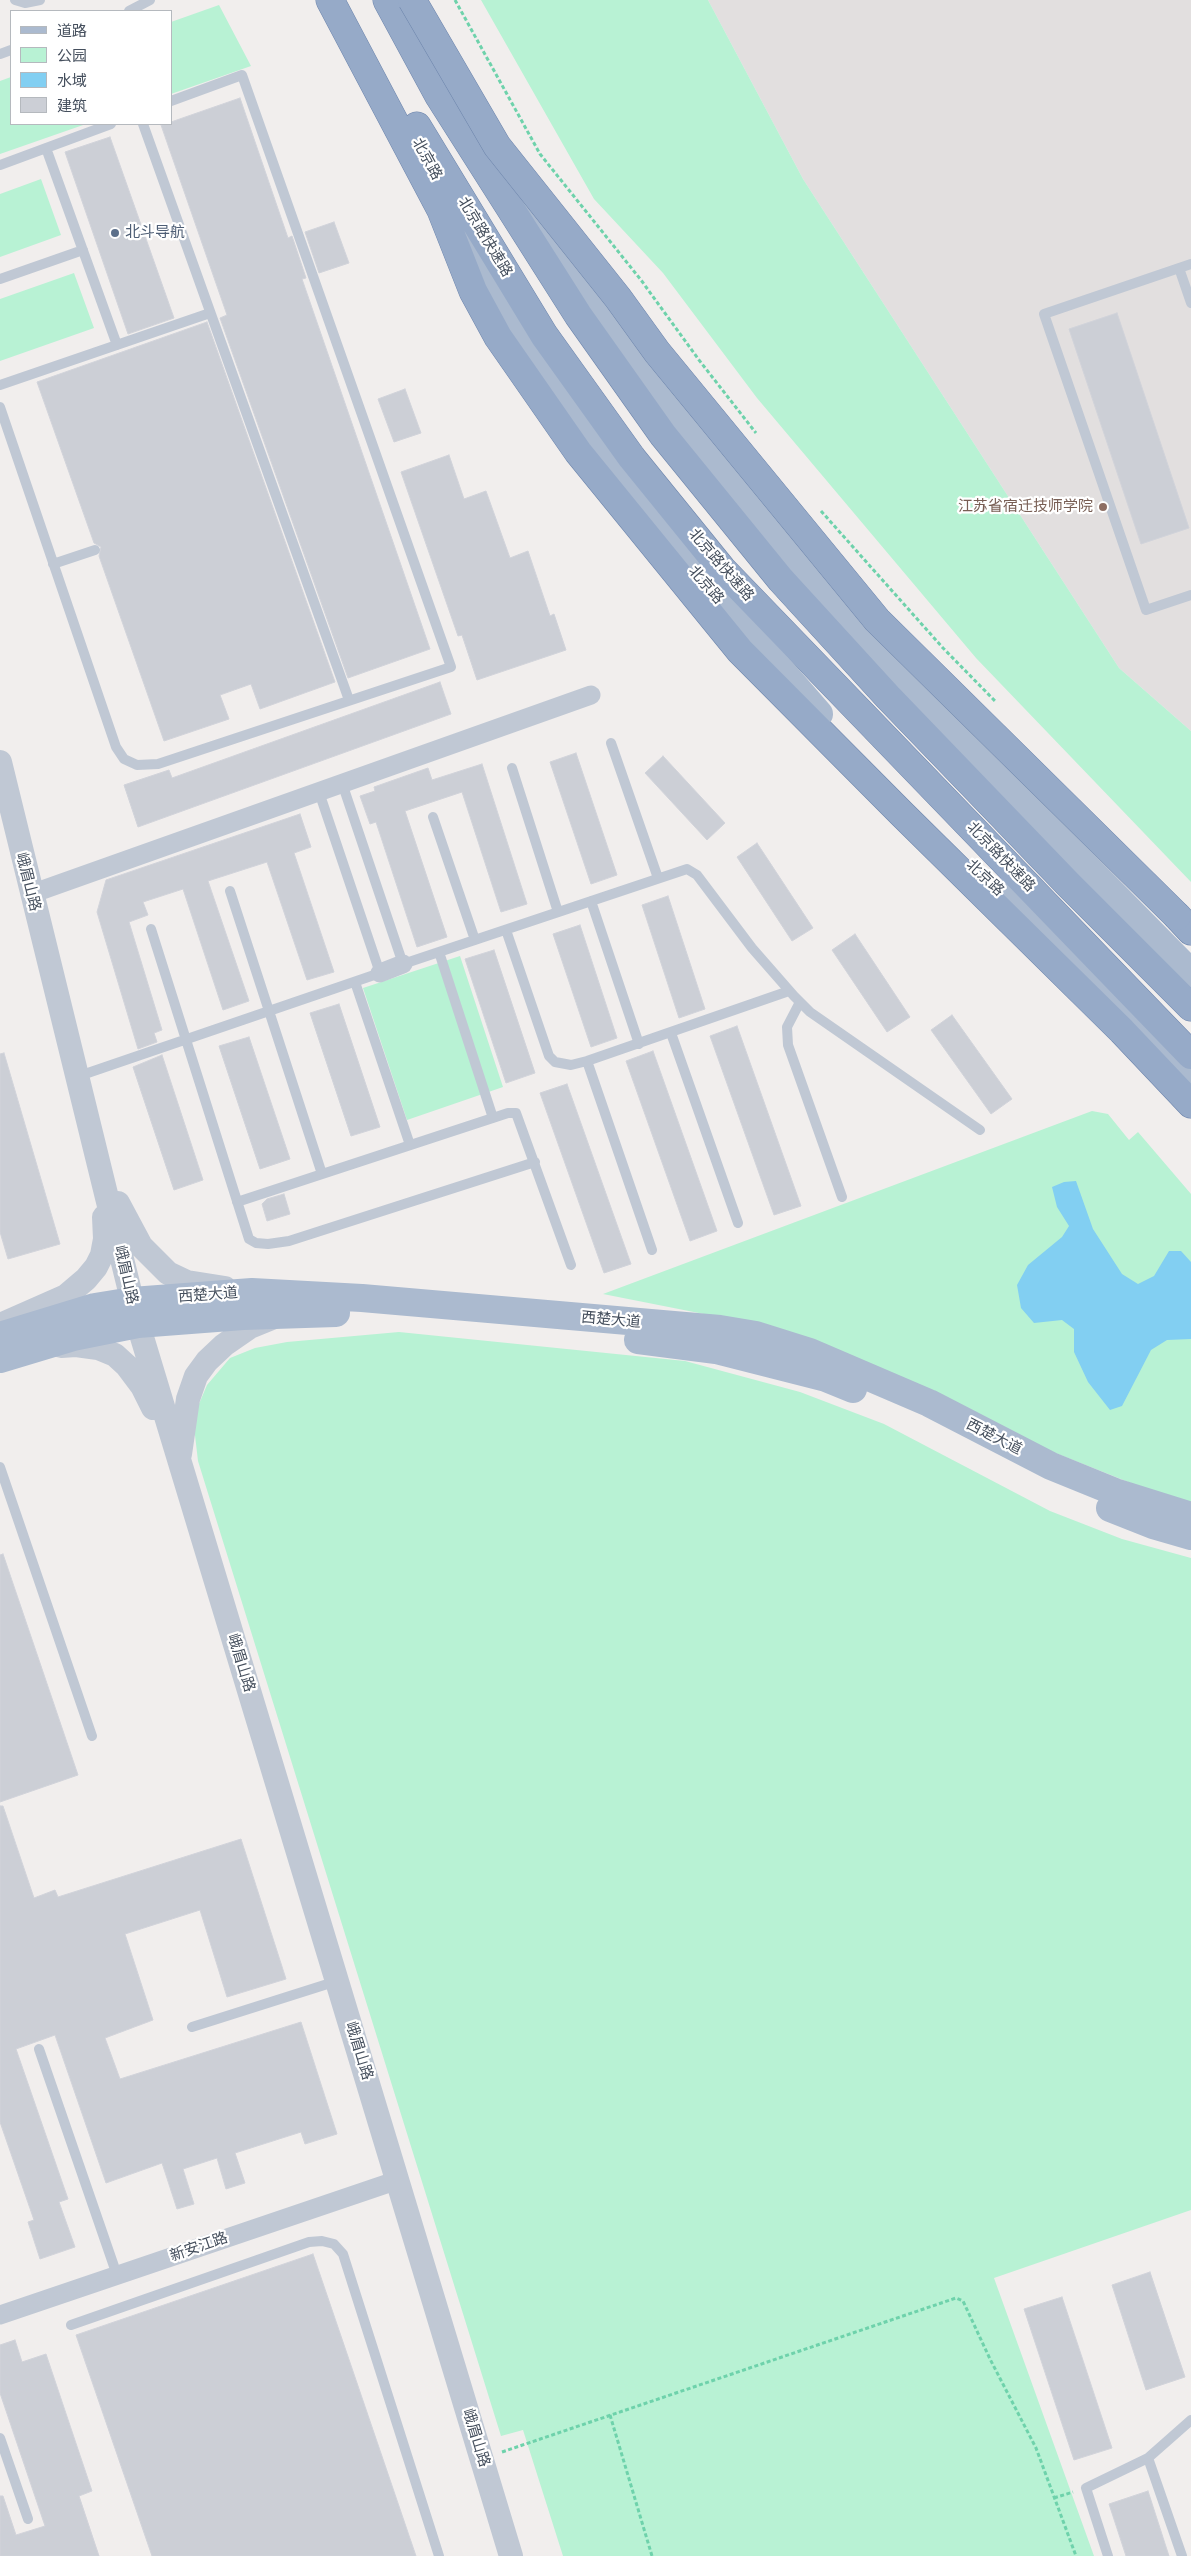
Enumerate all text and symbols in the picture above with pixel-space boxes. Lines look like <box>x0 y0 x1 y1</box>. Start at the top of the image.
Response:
legend <box>10 10 172 125</box>
text: 道路 <box>57 22 87 40</box>
text: 公园 <box>57 47 87 65</box>
text: 水域 <box>57 72 87 90</box>
text: 建筑 <box>57 97 87 115</box>
street label: 北京路 <box>408 135 446 183</box>
street label: 北京路快速路 <box>454 194 516 280</box>
place label: 北斗导航 <box>125 224 185 242</box>
marker: 北斗导航 <box>109 227 121 239</box>
place label: 江苏省宿迁技师学院 <box>958 498 1093 516</box>
marker: 江苏省宿迁技师学院 <box>1097 501 1109 513</box>
street label: 北京路快速路 <box>685 525 757 605</box>
street label: 北京路 <box>684 562 728 608</box>
street label: 北京路快速路 <box>963 818 1039 896</box>
street label: 峨眉山路 <box>12 851 44 913</box>
street label: 北京路 <box>962 856 1008 900</box>
street label: 峨眉山路 <box>110 1244 142 1306</box>
street label: 西楚大道 <box>177 1284 239 1306</box>
street label: 西楚大道 <box>580 1308 642 1332</box>
street label: 西楚大道 <box>963 1415 1025 1459</box>
street label: 峨眉山路 <box>224 1632 258 1694</box>
street label: 峨眉山路 <box>342 2020 376 2082</box>
street label: 新安江路 <box>168 2229 230 2265</box>
street label: 峨眉山路 <box>459 2407 493 2469</box>

